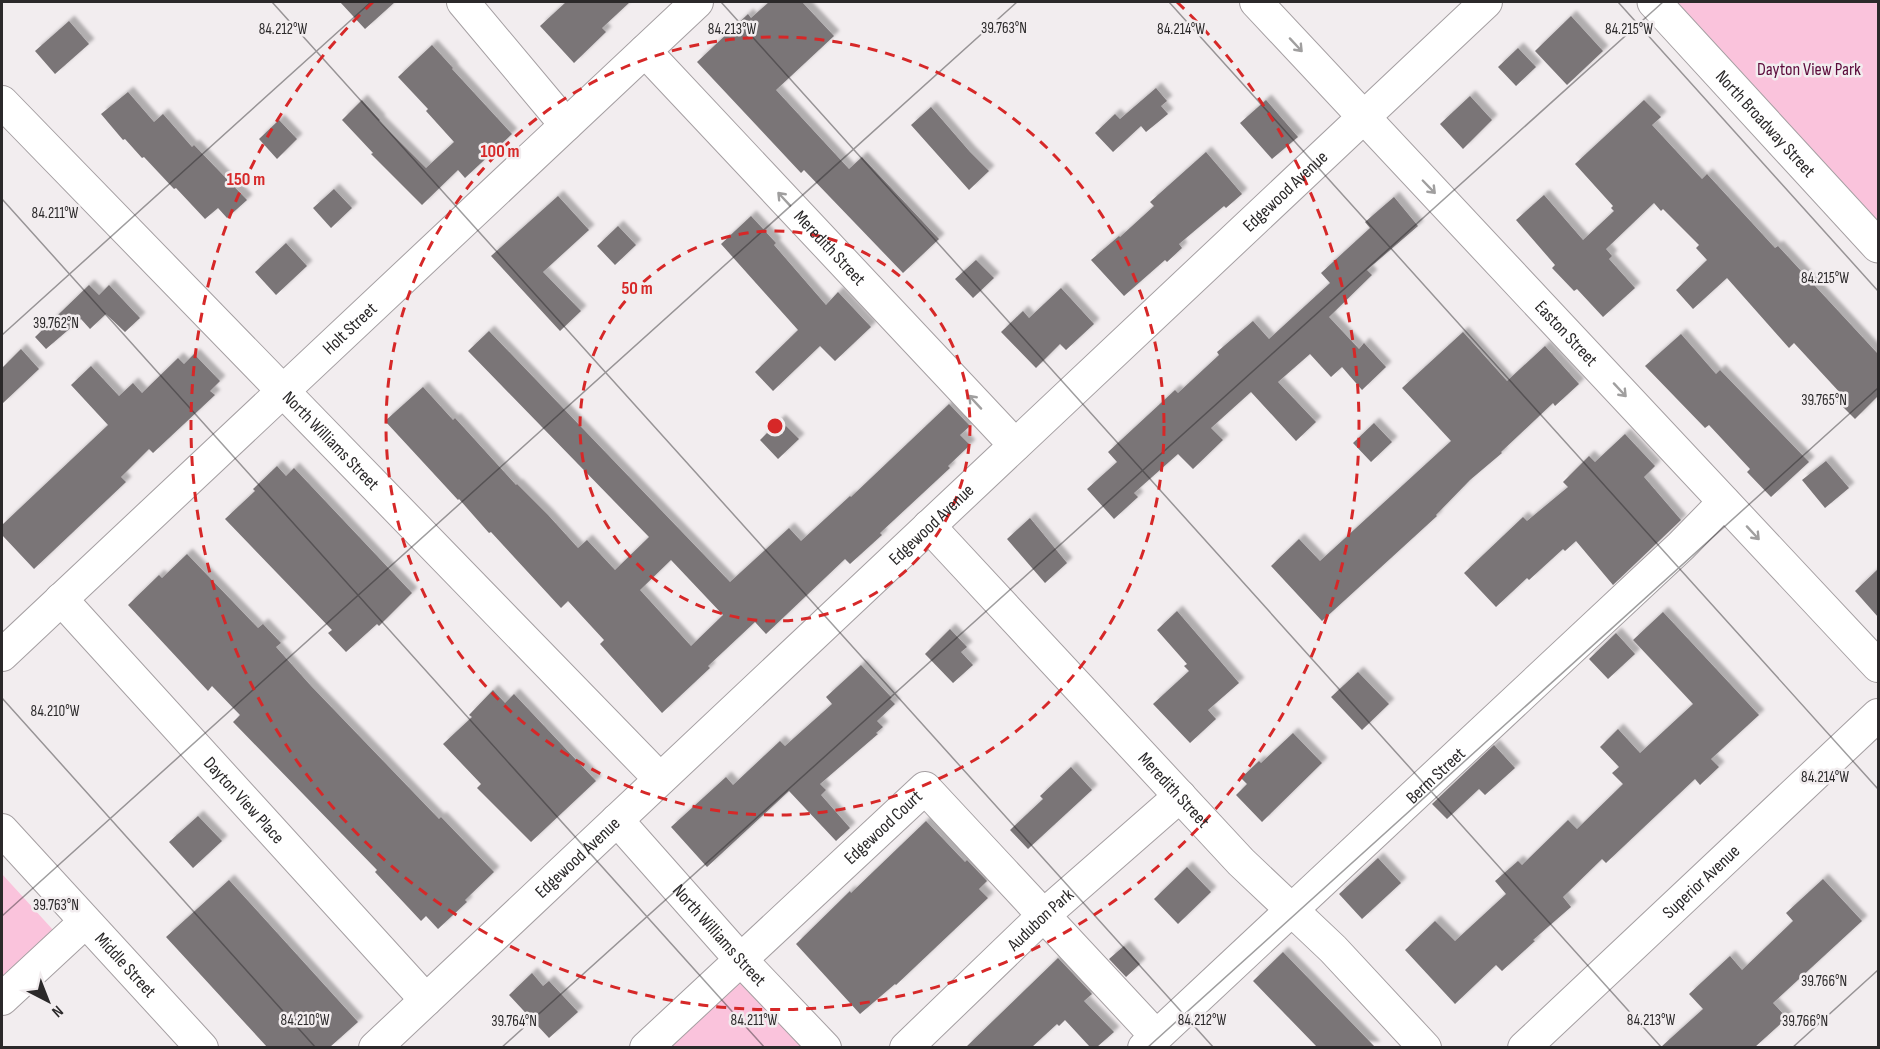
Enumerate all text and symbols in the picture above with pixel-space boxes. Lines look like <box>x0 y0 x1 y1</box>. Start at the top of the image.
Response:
text: 39.763°N <box>981 19 1027 38</box>
text: 84.212°W <box>259 20 307 39</box>
text: 84.213°W <box>708 20 756 39</box>
text: 84.214°W <box>1157 20 1205 39</box>
text: 84.215°W <box>1605 20 1653 39</box>
one-way arrow <box>1289 37 1303 52</box>
park label: Dayton View Park <box>1757 59 1861 80</box>
street label: North Broadway Street <box>1711 66 1820 182</box>
text: 100 m <box>481 141 520 162</box>
street label: Edgewood Avenue <box>1238 146 1332 236</box>
text: 150 m <box>227 169 265 190</box>
one-way arrow <box>1422 179 1437 194</box>
one-way arrow <box>777 191 791 206</box>
text: 84.211°W <box>32 204 79 223</box>
street label: Meredith Street <box>790 206 870 290</box>
text: 84.215°W <box>1801 269 1849 288</box>
text: 50 m <box>621 278 653 299</box>
street label: Easton Street <box>1531 296 1602 371</box>
street label: Holt Street <box>318 298 381 359</box>
text: 39.762°N <box>33 314 79 333</box>
one-way arrow <box>1613 382 1627 397</box>
street label: North Williams Street <box>278 387 384 495</box>
text: 39.765°N <box>1801 391 1847 410</box>
one-way arrow <box>968 395 982 410</box>
centre of rings <box>765 416 785 436</box>
street label: Edgewood Avenue <box>885 479 978 569</box>
one-way arrow <box>1746 525 1760 540</box>
text: 84.210°W <box>31 702 80 721</box>
street label: Berm Street <box>1402 743 1470 808</box>
street label: Meredith Street <box>1134 748 1214 832</box>
street label: Dayton View Place <box>199 752 289 848</box>
text: 84.214°W <box>1801 768 1849 787</box>
street label: Edgewood Court <box>840 785 927 869</box>
street label: Edgewood Avenue <box>531 813 624 902</box>
street label: Superior Avenue <box>1658 840 1744 923</box>
street label: North Williams Street <box>668 880 771 991</box>
street label: Audubon Park <box>1002 884 1078 956</box>
text: 39.763°N <box>33 896 79 915</box>
street label: Middle Street <box>91 928 161 1002</box>
north arrow <box>18 971 78 1031</box>
text: 39.766°N <box>1801 972 1847 991</box>
text: N <box>48 1001 67 1021</box>
text: 84.210°W <box>281 1011 330 1030</box>
text: 84.211°W <box>731 1011 778 1030</box>
text: 84.212°W <box>1178 1011 1226 1030</box>
text: 84.213°W <box>1627 1011 1675 1030</box>
text: 39.764°N <box>491 1012 537 1031</box>
text: 39.766°N <box>1782 1012 1828 1031</box>

